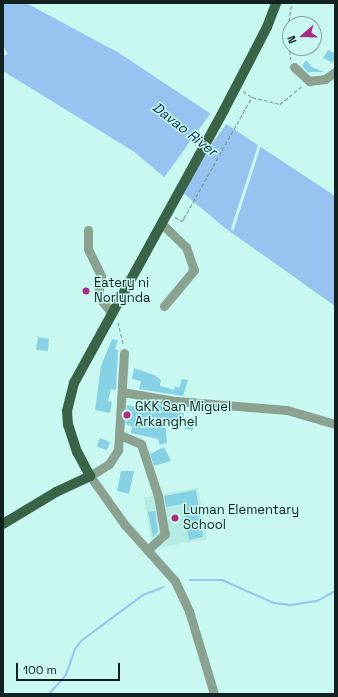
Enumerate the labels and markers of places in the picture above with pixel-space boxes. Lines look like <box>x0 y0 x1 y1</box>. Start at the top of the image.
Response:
place label: Eatery ni Norlynda <box>94 276 151 307</box>
marker: Eatery ni Norlynda <box>81 286 91 296</box>
place label: GKK San Miguel Arkanghel <box>135 400 231 431</box>
marker: GKK San Miguel Arkanghel <box>122 410 132 420</box>
place label: Luman Elementary School <box>183 503 299 534</box>
marker: Luman Elementary School <box>170 513 180 523</box>

